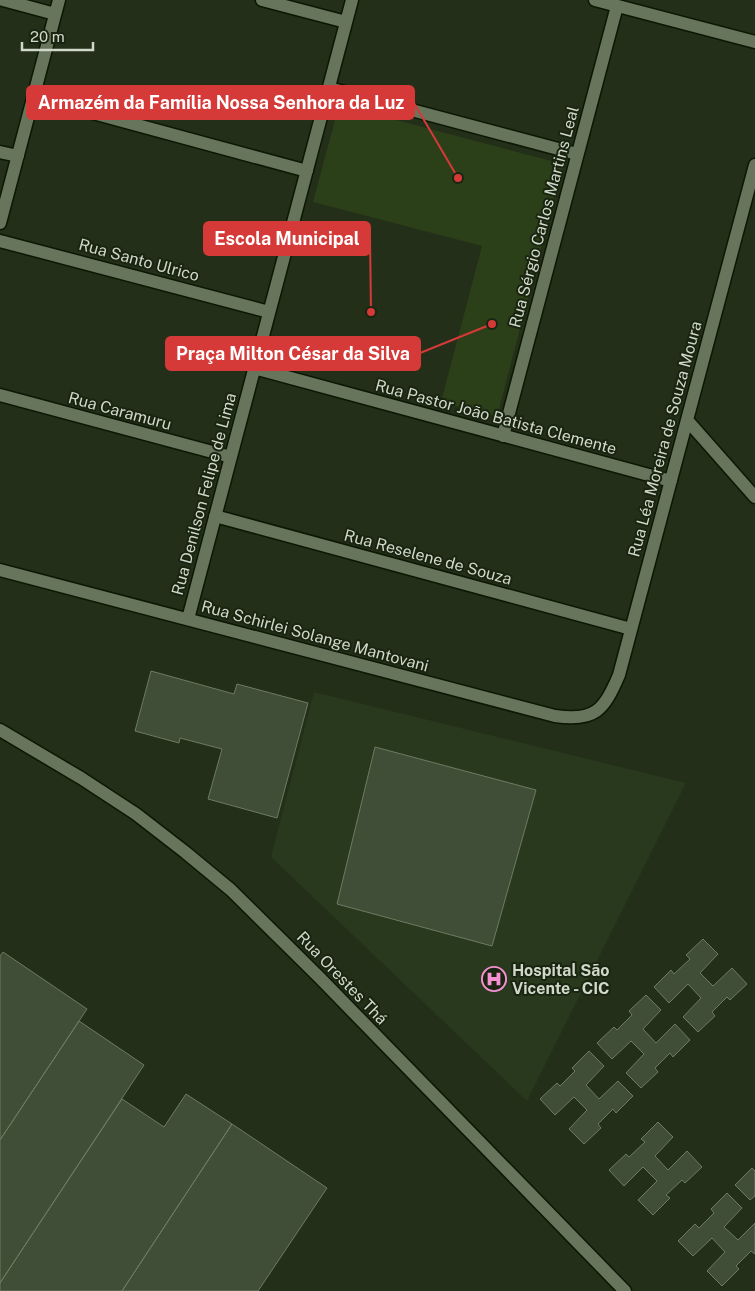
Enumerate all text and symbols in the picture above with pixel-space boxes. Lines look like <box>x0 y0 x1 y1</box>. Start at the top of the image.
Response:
scale bar <box>22 20 94 52</box>
text: 20 m <box>30 28 65 45</box>
callout: Armazém da Família Nossa Senhora da Luz <box>27 86 414 119</box>
text: Armazém da Família Nossa Senhora da Luz <box>38 92 404 113</box>
street label: Rua Sérgio Carlos Martins Leal <box>505 104 583 330</box>
callout: Escola Municipal <box>204 222 370 255</box>
text: Escola Municipal <box>214 228 360 249</box>
street label: Rua Santo Ulrico <box>77 235 201 285</box>
street label: Rua Léa Moreira de Souza Moura <box>624 319 706 559</box>
callout: Praça Milton César da Silva <box>166 337 420 370</box>
text: Praça Milton César da Silva <box>176 343 410 364</box>
street label: Rua Pastor João Batista Clemente <box>373 376 619 458</box>
street label: Rua Caramuru <box>66 388 174 434</box>
street label: Rua Denilson Felipe de Lima <box>168 391 240 597</box>
street label: Rua Reselene de Souza <box>342 525 514 589</box>
street label: Rua Schirlei Solange Mantovani <box>199 596 431 676</box>
street label: Rua Orestes Thá <box>293 928 391 1028</box>
place label: Hospital São Vicente - CIC <box>512 961 610 998</box>
hospital icon: Hospital São Vicente - CIC <box>481 966 507 992</box>

